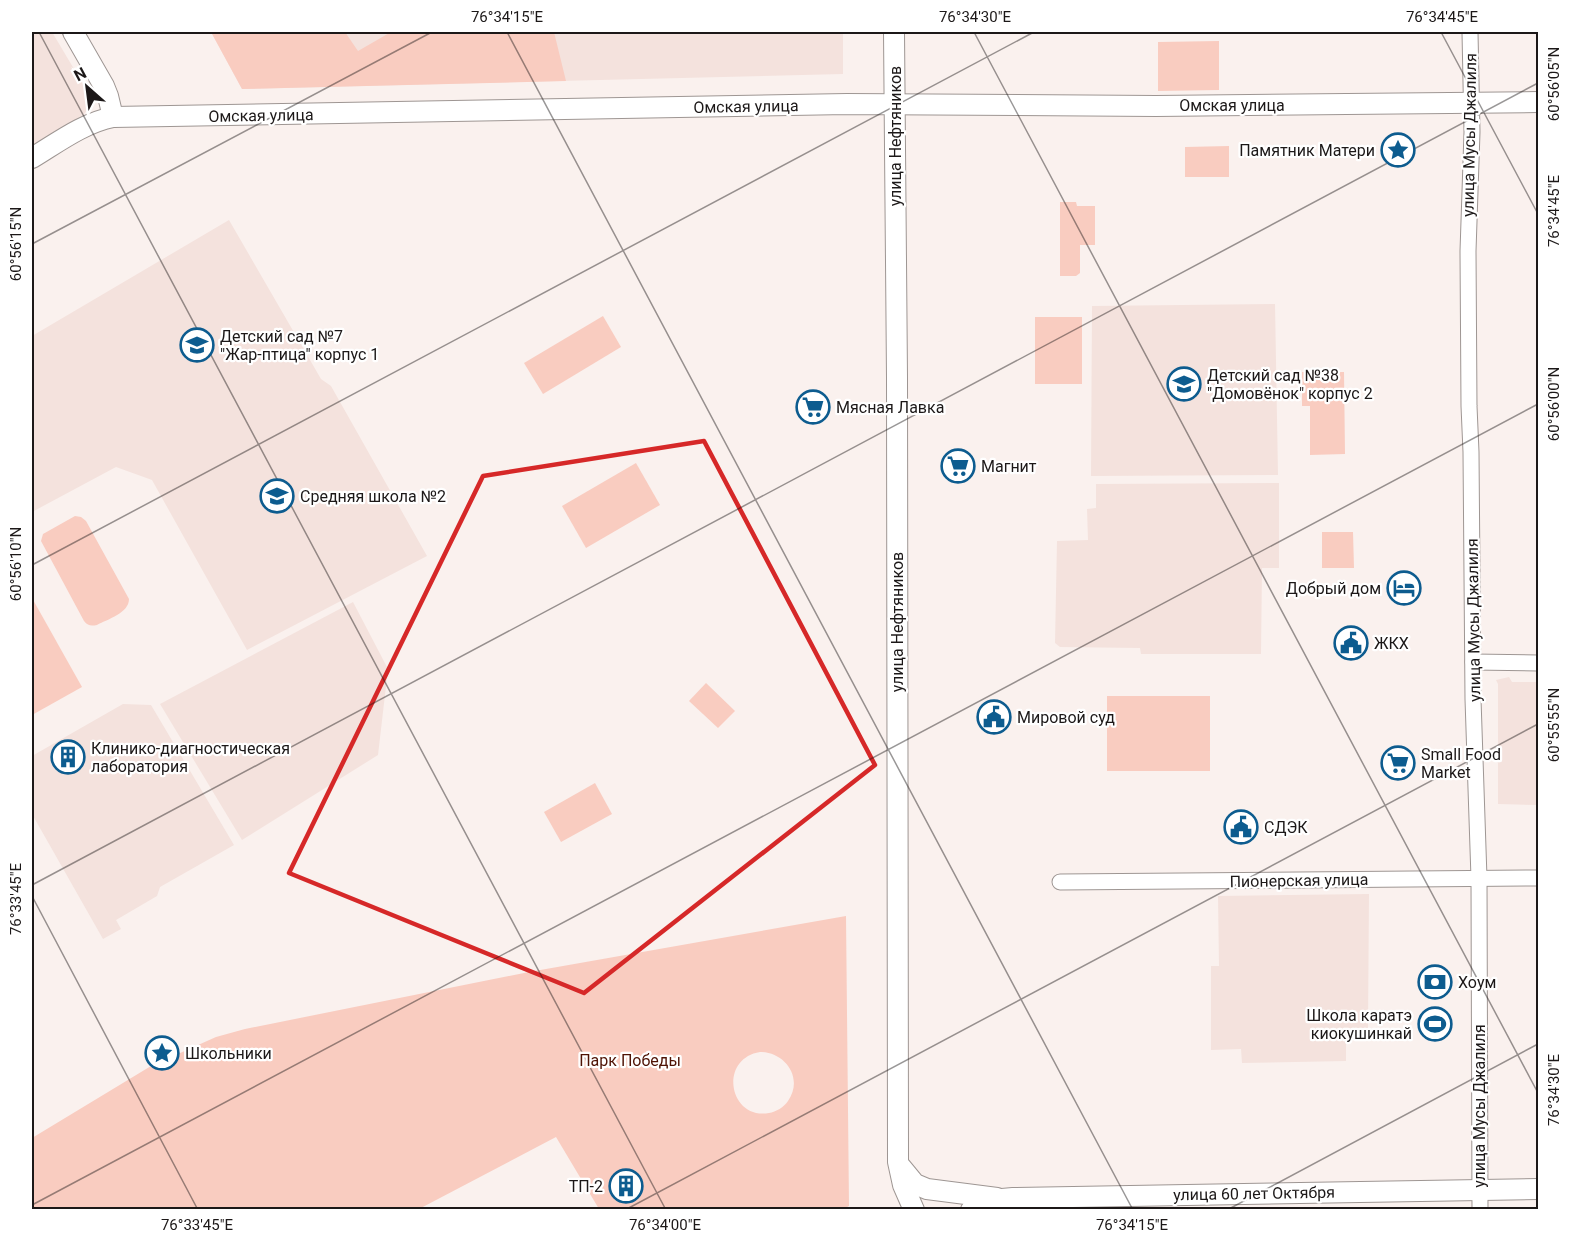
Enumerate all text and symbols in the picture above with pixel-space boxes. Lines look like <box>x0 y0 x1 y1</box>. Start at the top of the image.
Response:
text: 76°34'15"E <box>471 8 544 26</box>
text: 76°34'30"E <box>939 8 1012 26</box>
text: 76°34'45"E <box>1406 8 1479 26</box>
text: 60°56'05"N <box>1545 47 1563 121</box>
street label: улица Мусы Джалиля <box>1459 53 1480 217</box>
north arrow <box>57 57 117 117</box>
text: N <box>71 63 90 85</box>
street label: улица Нефтяников <box>886 66 905 206</box>
street label: Омская улица <box>693 96 799 117</box>
street label: Омская улица <box>1179 96 1285 115</box>
street label: Омская улица <box>208 105 314 126</box>
place icon: Памятник Матери <box>1380 132 1416 168</box>
place label: Памятник Матери <box>1239 141 1375 160</box>
text: 76°34'45"E <box>1545 174 1563 247</box>
text: 60°56'15"N <box>7 207 25 281</box>
school or university icon: Детский сад №7 "Жар-птица" корпус 1 <box>179 327 215 363</box>
place label: Детский сад №7 "Жар-птица" корпус 1 <box>220 327 379 364</box>
school or university icon: Детский сад №38 "Домовёнок" корпус 2 <box>1166 366 1202 402</box>
place label: Детский сад №38 "Домовёнок" корпус 2 <box>1207 366 1373 403</box>
text: 60°56'00"N <box>1545 367 1563 441</box>
supermarket icon: Мясная Лавка <box>795 389 831 425</box>
place label: Мясная Лавка <box>836 398 944 417</box>
supermarket icon: Магнит <box>940 448 976 484</box>
place label: Магнит <box>981 457 1037 476</box>
school or university icon: Средняя школа №2 <box>259 478 295 514</box>
place label: Средняя школа №2 <box>300 487 446 506</box>
text: 60°56'10"N <box>7 527 25 601</box>
street label: улица Мусы Джалиля <box>1463 538 1484 702</box>
street label: улица Нефтяников <box>888 552 907 692</box>
hotel icon: Добрый дом <box>1386 570 1422 606</box>
place label: Добрый дом <box>1286 579 1381 598</box>
public building icon: ЖКХ <box>1333 625 1369 661</box>
place label: ЖКХ <box>1374 634 1409 653</box>
text: 60°55'55"N <box>1545 688 1563 762</box>
public building icon: Мировой суд <box>976 699 1012 735</box>
place label: Мировой суд <box>1017 708 1115 727</box>
building icon: Клинико-диагностическая лаборатория <box>50 739 86 775</box>
place label: Клинико-диагностическая лаборатория <box>91 739 290 776</box>
supermarket icon: Small Food Market <box>1380 745 1416 781</box>
place label: Small Food Market <box>1421 745 1501 782</box>
public building icon: СДЭК <box>1223 809 1259 845</box>
place label: СДЭК <box>1264 818 1308 837</box>
text: 76°33'45"E <box>7 862 25 935</box>
street label: Пионерская улица <box>1229 870 1369 891</box>
bank icon: Хоум <box>1417 964 1453 1000</box>
place label: Хоум <box>1458 973 1496 992</box>
place label: Школа каратэ киокушинкай <box>1306 1006 1412 1043</box>
sports icon: Школа каратэ киокушинкай <box>1417 1006 1453 1042</box>
street label: улица Мусы Джалиля <box>1470 1024 1489 1188</box>
place icon: Школьники <box>144 1035 180 1071</box>
place label: Школьники <box>185 1044 272 1063</box>
park label: Парк Победы <box>579 1051 681 1070</box>
text: 76°34'30"E <box>1545 1053 1563 1126</box>
building icon: ТП-2 <box>608 1168 644 1204</box>
place label: ТП-2 <box>569 1177 603 1196</box>
street label: улица 60 лет Октября <box>1173 1183 1335 1204</box>
text: 76°33'45"E <box>161 1216 234 1234</box>
text: 76°34'00"E <box>629 1216 702 1234</box>
text: 76°34'15"E <box>1096 1216 1169 1234</box>

